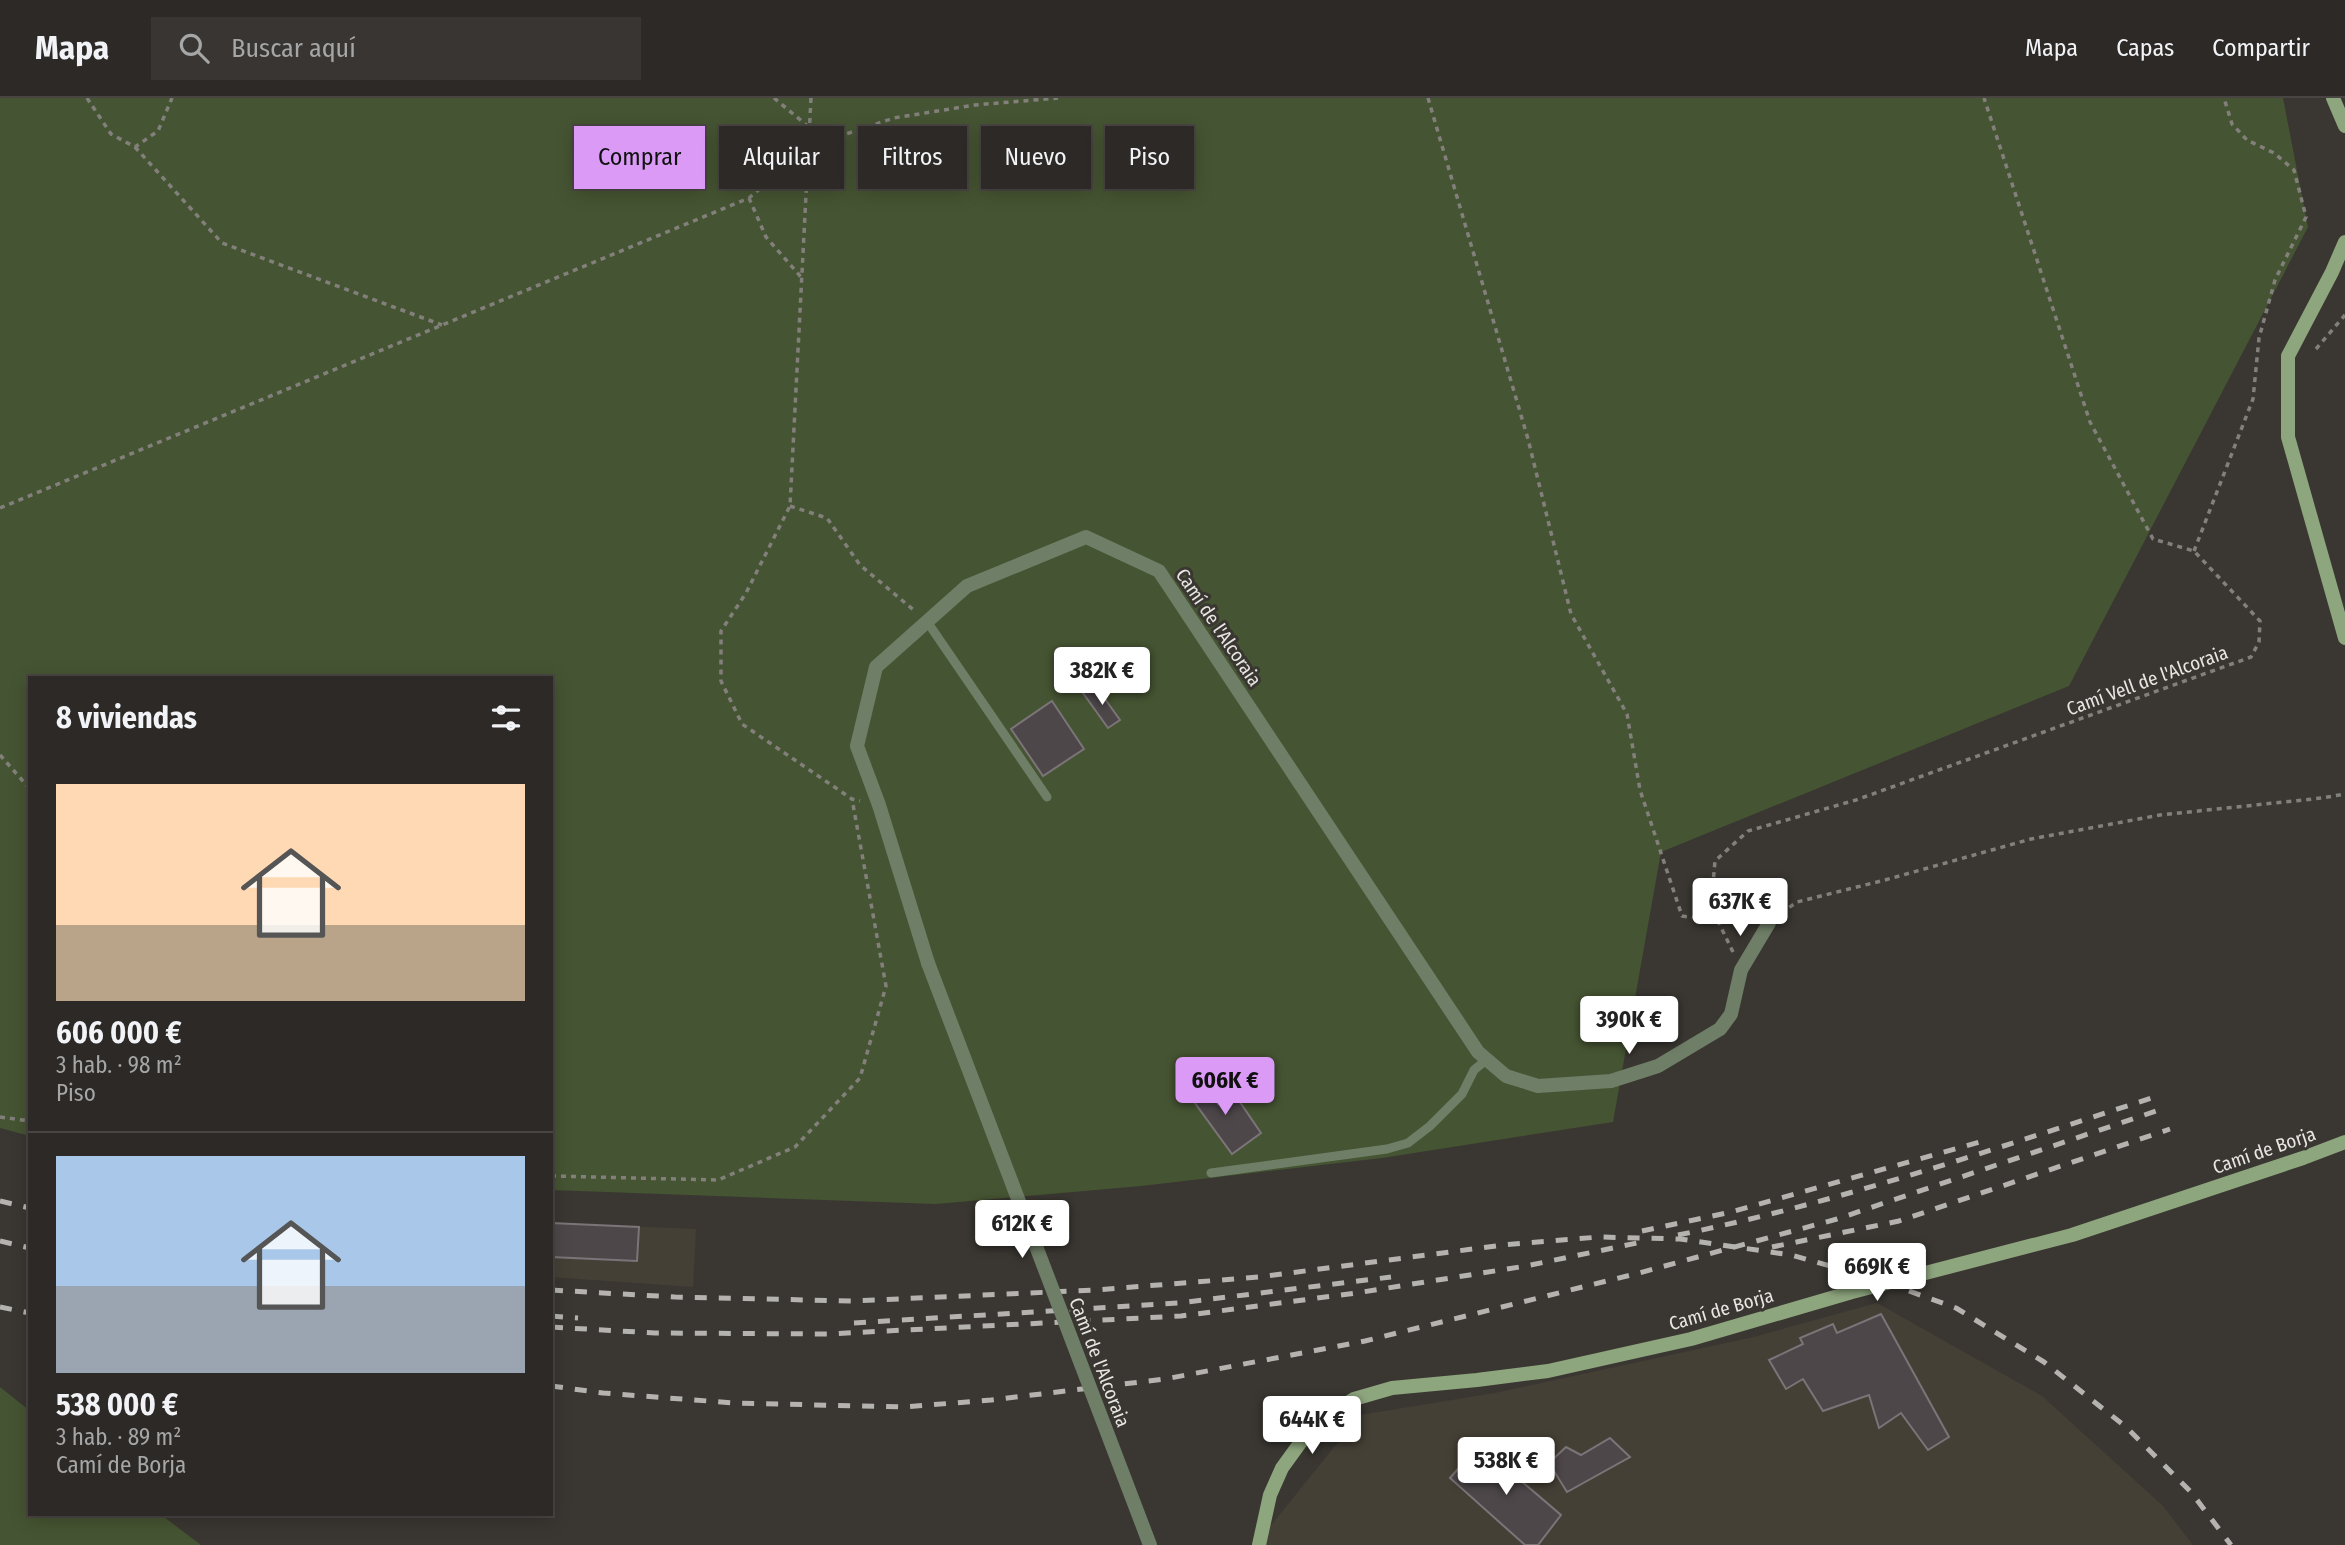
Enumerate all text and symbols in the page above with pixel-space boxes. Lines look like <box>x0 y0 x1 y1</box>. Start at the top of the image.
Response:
search box <box>151 17 641 80</box>
text: Mapa <box>35 28 109 68</box>
icon: search <box>175 29 213 67</box>
text: Buscar aquí <box>231 33 356 64</box>
text: Mapa <box>2025 34 2078 62</box>
text: Capas <box>2116 34 2174 62</box>
text: Compartir <box>2212 34 2310 62</box>
chip: Comprar <box>574 126 705 189</box>
chip: Alquilar <box>719 126 844 189</box>
chip: Filtros <box>858 126 967 189</box>
chip: Nuevo <box>981 126 1091 189</box>
chip: Piso <box>1105 126 1194 189</box>
street label: Camí de l'Alcoraia <box>1171 564 1266 690</box>
street label: Camí Vell de l'Alcoraia <box>2063 641 2231 720</box>
pin: 382K € <box>1045 648 1159 707</box>
text: 382K € <box>1070 656 1134 684</box>
icon: filters <box>487 699 525 737</box>
text: 8 viviendas <box>56 700 197 736</box>
icon: home <box>228 830 354 956</box>
pin: 637K € <box>1683 878 1797 938</box>
text: 637K € <box>1709 887 1771 915</box>
pin: 390K € <box>1572 996 1686 1056</box>
text: 390K € <box>1596 1005 1662 1033</box>
text: 606 000 € <box>56 1015 181 1051</box>
text: 3 hab. · 98 m² <box>56 1051 182 1079</box>
pin: 606K € <box>1168 1058 1282 1117</box>
text: 606K € <box>1191 1066 1259 1094</box>
text: Piso <box>56 1079 96 1107</box>
street label: Camí de Borja <box>2210 1122 2319 1179</box>
pin: 612K € <box>965 1200 1079 1260</box>
icon: home <box>228 1202 354 1328</box>
text: 612K € <box>991 1209 1053 1237</box>
pin: 669K € <box>1820 1244 1934 1303</box>
text: 669K € <box>1844 1252 1910 1280</box>
street label: Camí de Borja <box>1666 1284 1776 1335</box>
street label: Camí de l'Alcoraia <box>1064 1294 1135 1430</box>
text: 538 000 € <box>56 1387 178 1423</box>
pin: 644K € <box>1255 1396 1369 1456</box>
text: 644K € <box>1279 1405 1345 1433</box>
text: 3 hab. · 89 m² <box>56 1423 181 1451</box>
pin: 538K € <box>1449 1438 1563 1497</box>
text: 538K € <box>1474 1446 1538 1474</box>
text: Camí de Borja <box>56 1451 186 1479</box>

